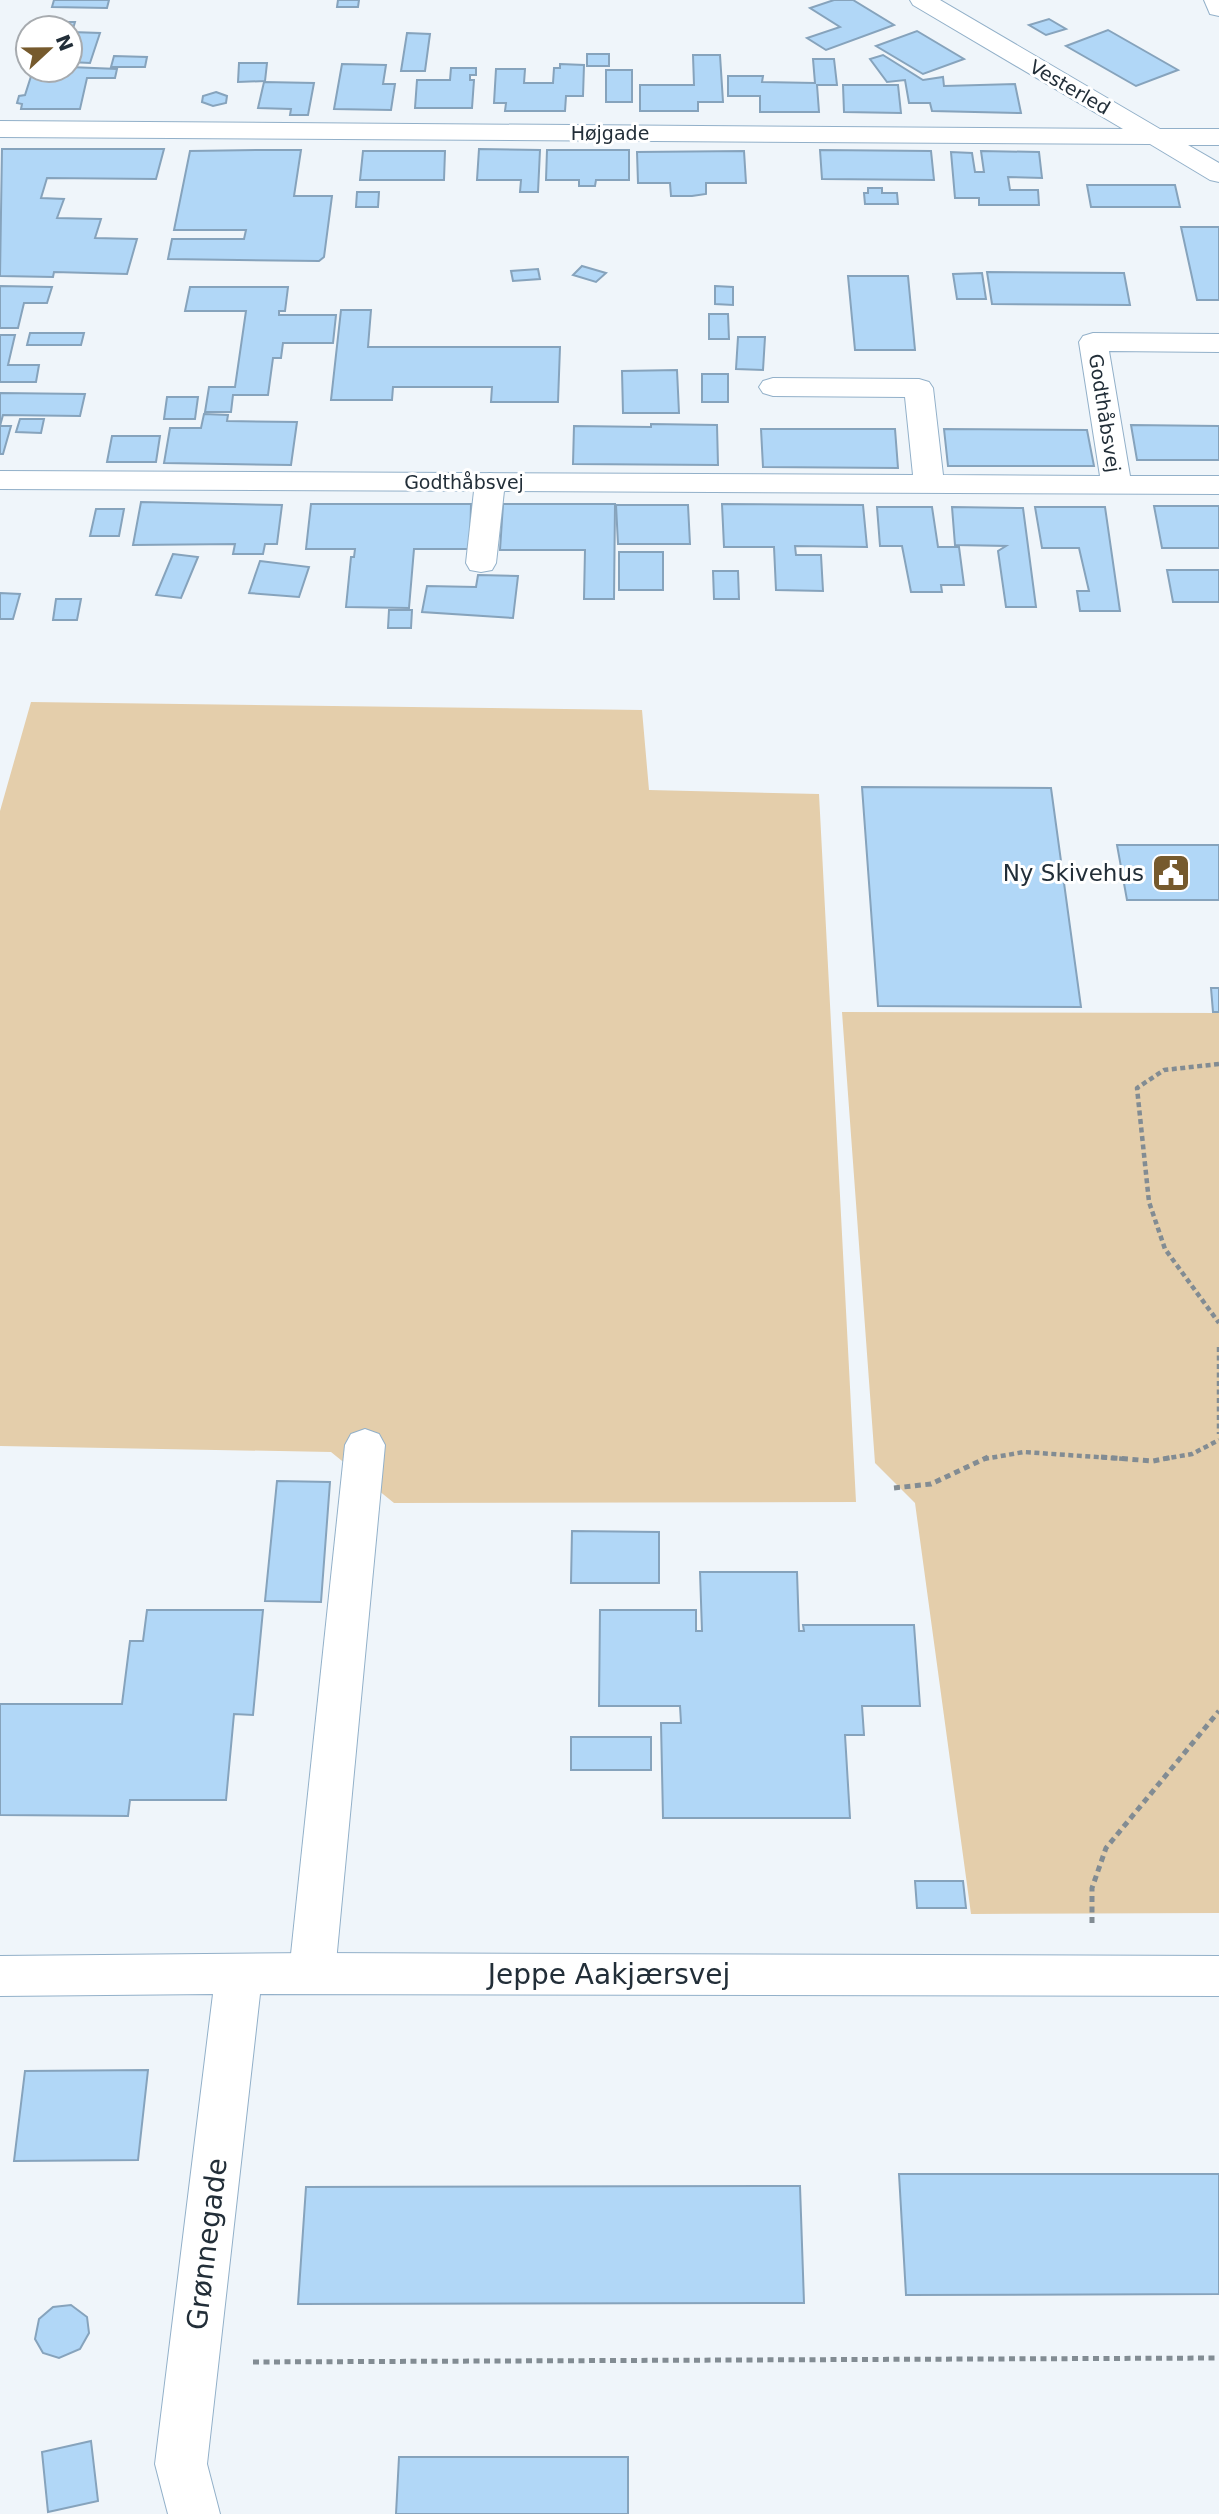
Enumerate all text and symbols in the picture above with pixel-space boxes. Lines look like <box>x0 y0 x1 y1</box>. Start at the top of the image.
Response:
north arrow <box>14 14 84 84</box>
text: N <box>52 31 78 54</box>
street label: Vesterled <box>1026 55 1114 119</box>
street label: Højgade <box>571 122 649 144</box>
street label: Godthåbsvej <box>1085 352 1125 474</box>
street label: Godthåbsvej <box>404 471 524 493</box>
public building icon: Ny Skivehus <box>1150 852 1192 894</box>
place label: Ny Skivehus <box>1003 860 1144 886</box>
street label: Jeppe Aakjærsvej <box>486 1958 730 1991</box>
street label: Grønnegade <box>180 2156 234 2332</box>

